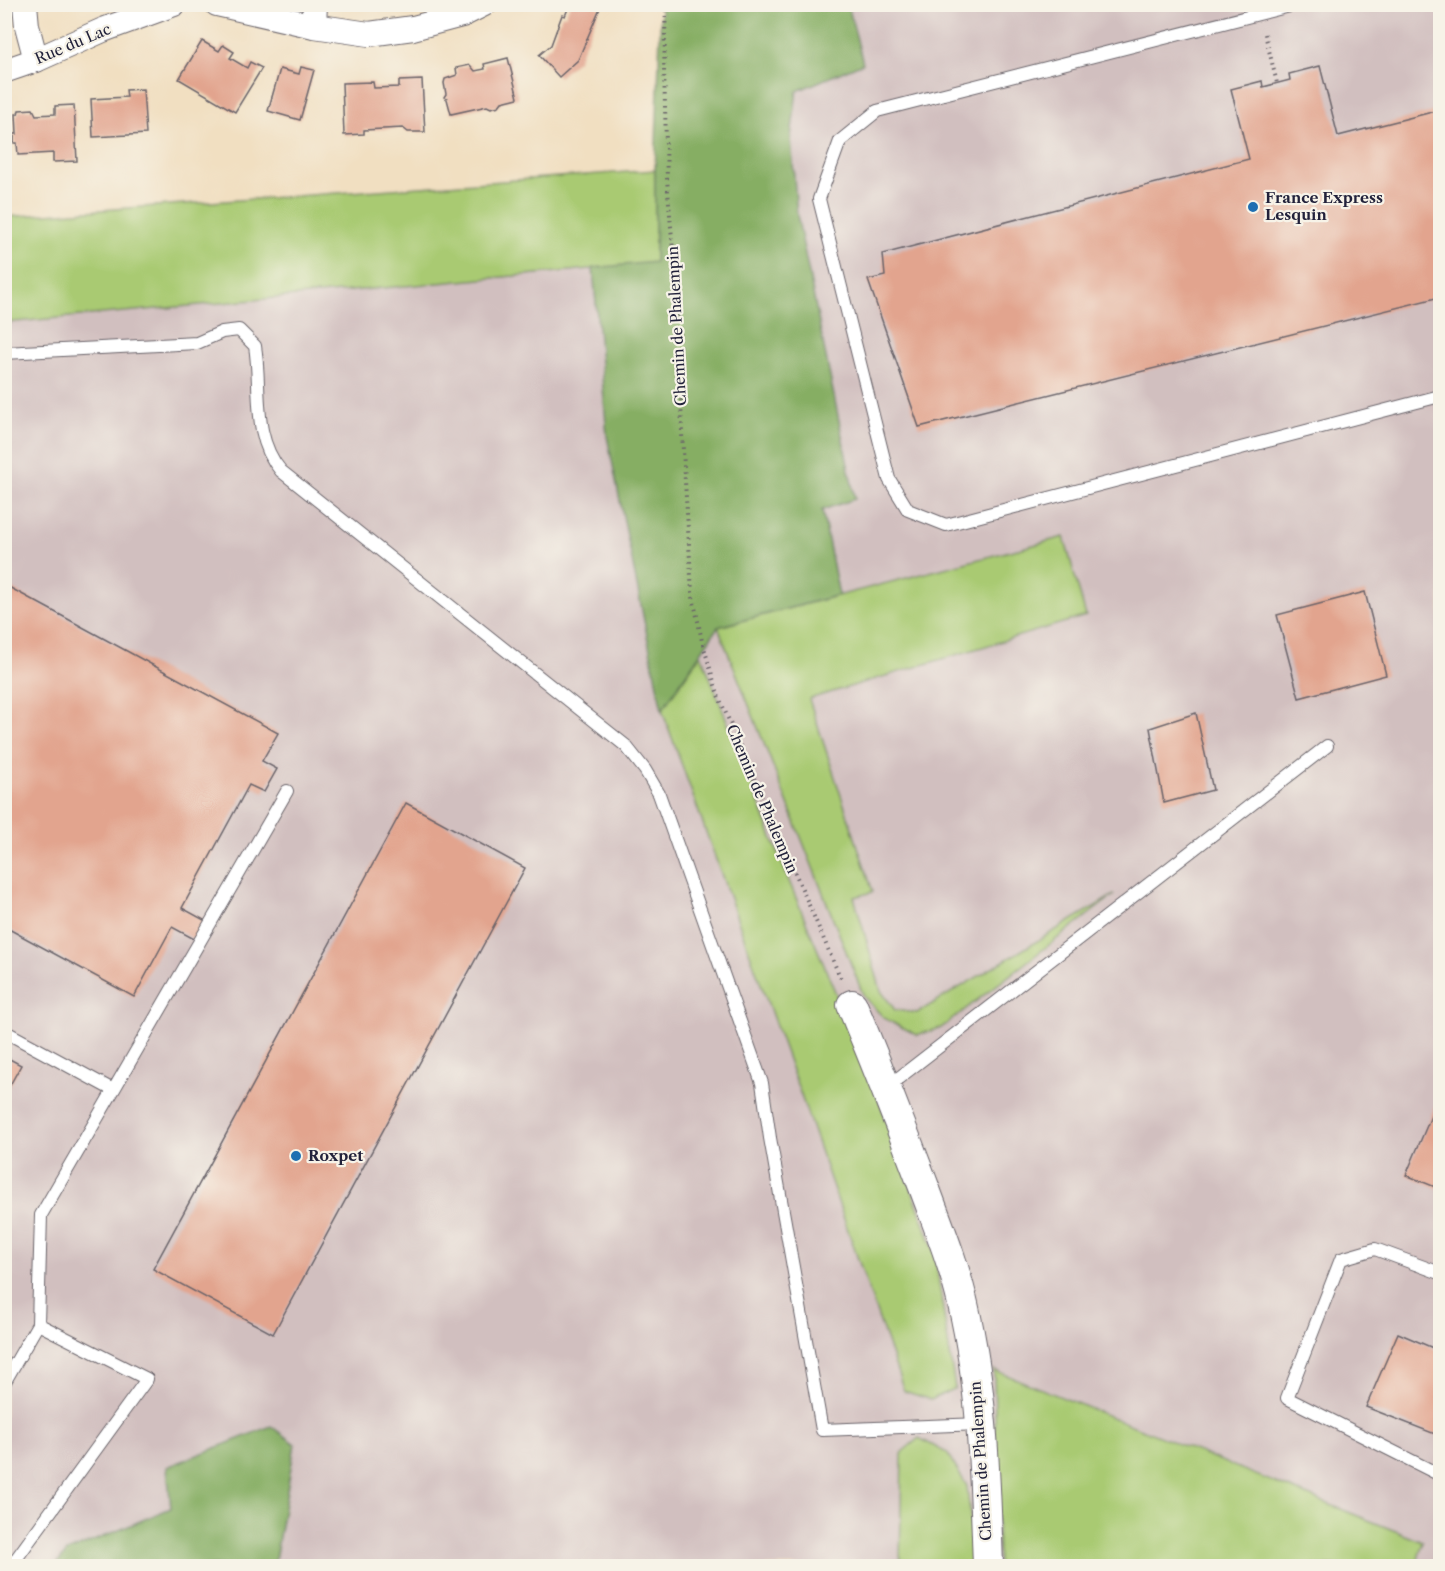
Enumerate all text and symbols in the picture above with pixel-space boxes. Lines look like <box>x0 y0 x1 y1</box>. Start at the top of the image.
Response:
street label: Rue du Lac <box>32 19 114 68</box>
place label: France Express Lesquin <box>1265 188 1383 224</box>
marker: France Express Lesquin <box>1246 200 1260 214</box>
street label: Chemin de Phalempin <box>663 245 690 406</box>
street label: Chemin de Phalempin <box>722 721 803 877</box>
place label: Roxpet <box>308 1146 363 1165</box>
marker: Roxpet <box>289 1149 303 1163</box>
street label: Chemin de Phalempin <box>965 1380 996 1542</box>

